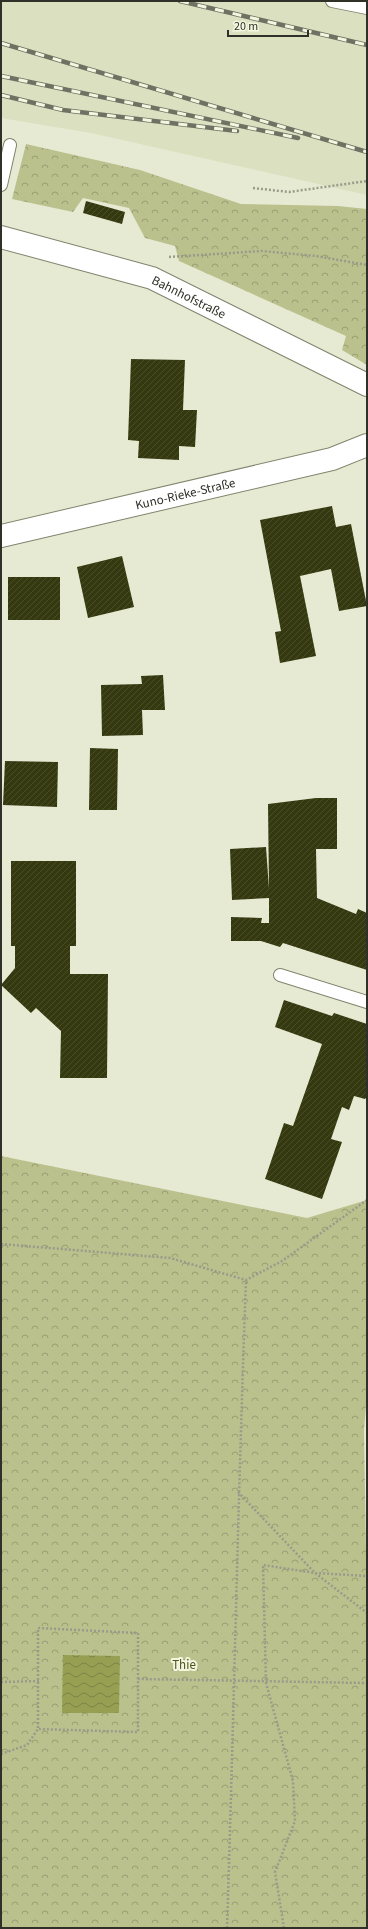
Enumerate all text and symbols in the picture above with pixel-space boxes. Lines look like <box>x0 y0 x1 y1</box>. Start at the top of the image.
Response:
scale bar <box>228 12 308 38</box>
text: 20 m <box>234 18 258 35</box>
street label: Bahnhofstraße <box>149 271 229 323</box>
street label: Kuno-Rieke-Straße <box>133 474 237 514</box>
park label: Thie <box>172 1656 196 1674</box>

